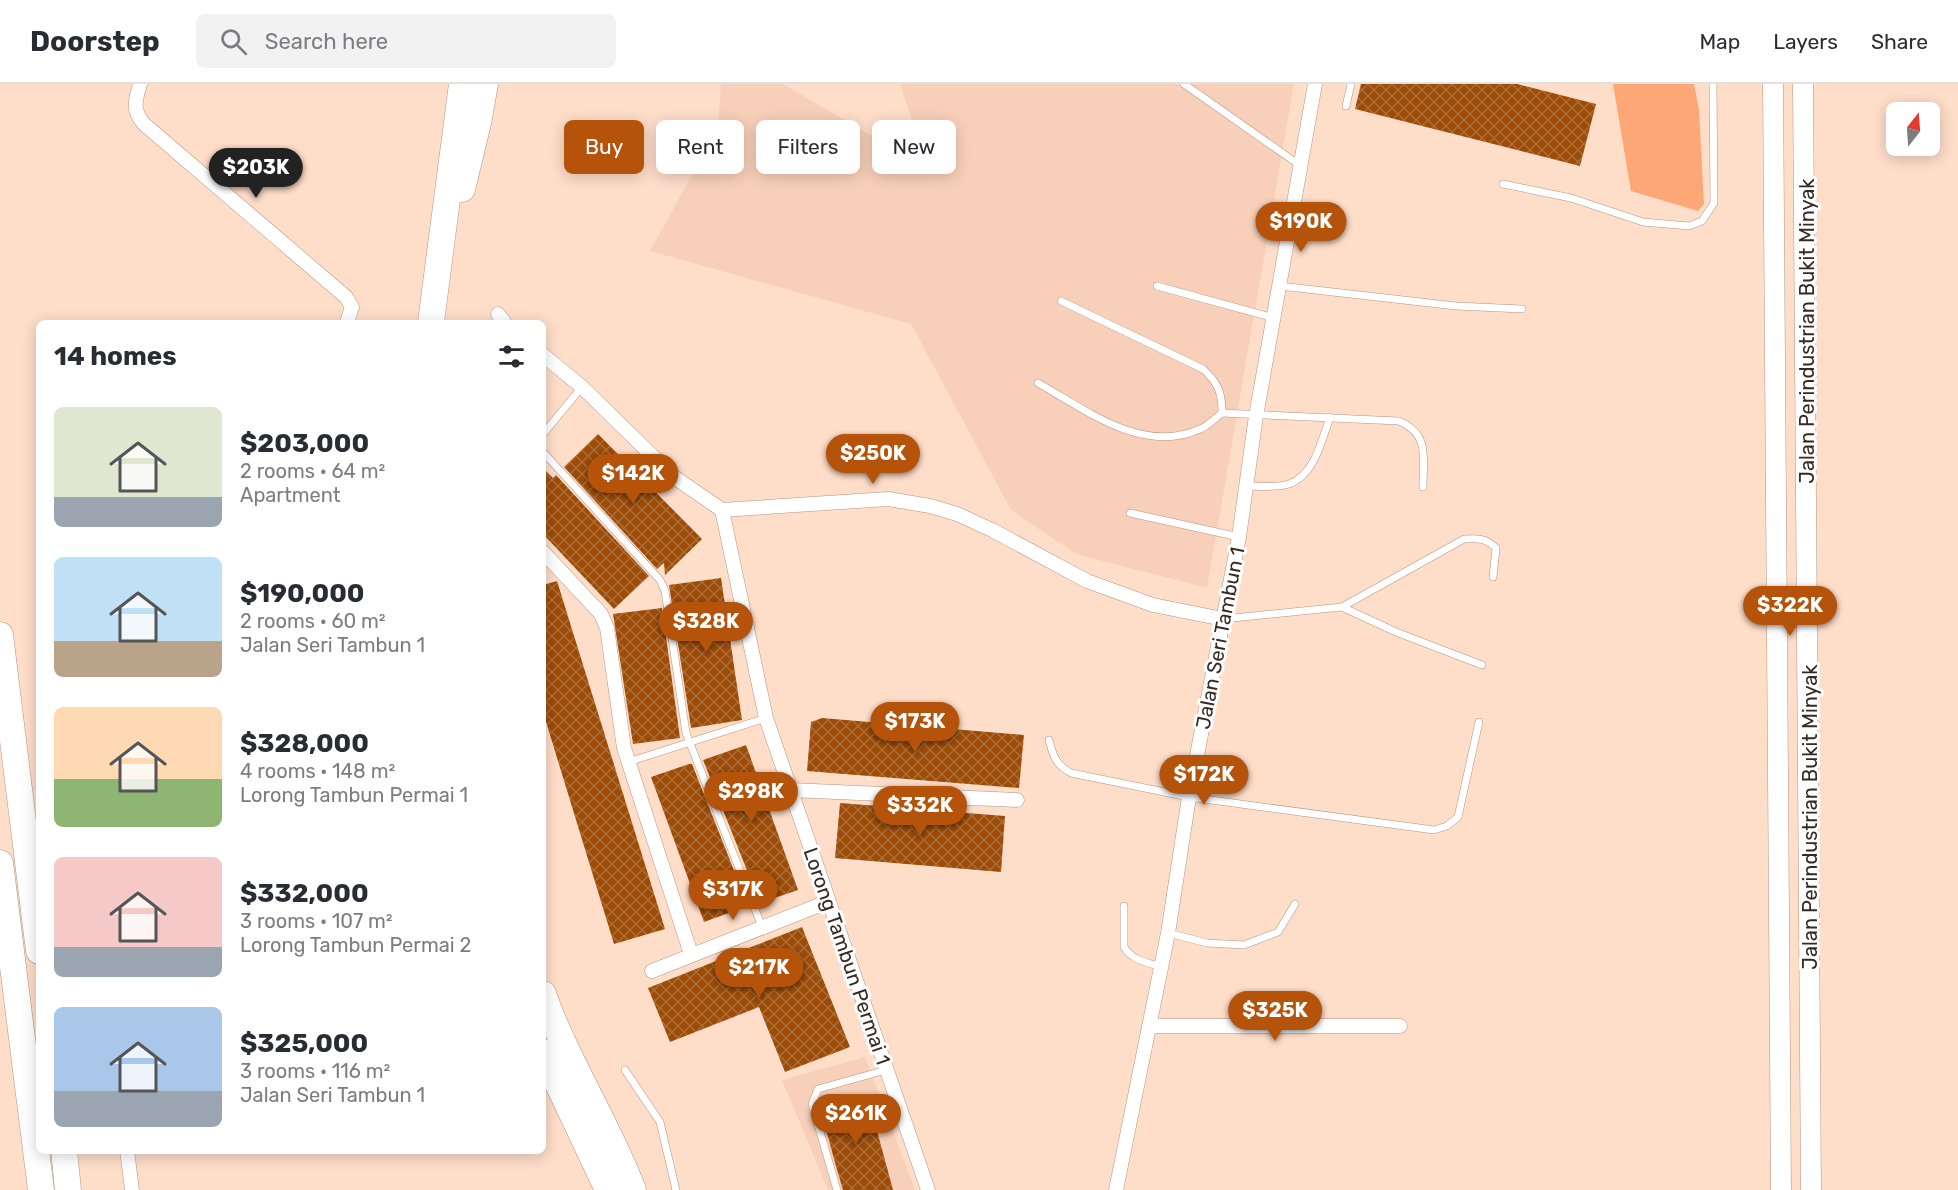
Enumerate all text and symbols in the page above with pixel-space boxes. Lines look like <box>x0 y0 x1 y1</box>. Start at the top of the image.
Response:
search box <box>196 14 616 68</box>
text: Doorstep <box>30 25 160 58</box>
icon: search <box>217 25 250 58</box>
text: Search here <box>265 28 388 55</box>
text: Map <box>1699 29 1740 54</box>
text: Layers <box>1773 29 1838 54</box>
text: Share <box>1871 29 1928 54</box>
north arrow <box>1886 102 1940 156</box>
map controls <box>1886 102 1940 156</box>
chip: Buy <box>564 120 644 174</box>
chip: Rent <box>656 120 744 174</box>
chip: Filters <box>756 120 860 174</box>
chip: New <box>872 120 956 174</box>
pin: $203K <box>214 148 298 199</box>
text: $203K <box>223 155 289 179</box>
street label: Jalan Perindustrian Bukit Minyak <box>1795 178 1819 484</box>
pin: $190K <box>1259 202 1343 253</box>
text: $190K <box>1270 209 1332 233</box>
icon: filters <box>495 340 528 373</box>
text: 14 homes <box>54 341 177 372</box>
text: $203,000 <box>240 428 369 459</box>
icon: home <box>102 431 174 503</box>
pin: $250K <box>831 434 915 485</box>
text: $250K <box>840 441 906 465</box>
pin: $142K <box>591 454 675 505</box>
text: 2 rooms · 64 m² <box>240 459 385 483</box>
text: $142K <box>601 461 665 485</box>
text: Apartment <box>240 483 341 507</box>
street label: Jalan Seri Tambun 1 <box>1191 545 1249 731</box>
text: $190,000 <box>240 578 365 609</box>
icon: home <box>102 581 174 653</box>
pin: $322K <box>1748 586 1832 637</box>
text: $322K <box>1757 593 1823 617</box>
pin: $328K <box>664 602 748 653</box>
text: 2 rooms · 60 m² <box>240 609 386 633</box>
text: $328K <box>673 609 739 633</box>
text: Jalan Seri Tambun 1 <box>240 633 425 657</box>
street label: Jalan Perindustrian Bukit Minyak <box>1798 664 1822 970</box>
pin: $173K <box>873 702 957 753</box>
text: $173K <box>884 709 946 733</box>
text: $328,000 <box>240 728 369 759</box>
icon: home <box>102 731 174 803</box>
pin: $172K <box>1162 755 1246 806</box>
text: 4 rooms · 148 m² <box>240 759 395 783</box>
text: $172K <box>1173 762 1235 786</box>
pin: $298K <box>709 772 793 823</box>
text: $298K <box>718 779 784 803</box>
text: Lorong Tambun Permai 1 <box>240 783 468 807</box>
pin: $332K <box>878 786 962 837</box>
text: $332K <box>887 793 953 817</box>
street label: Lorong Tambun Permai 1 <box>799 844 895 1068</box>
pin: $317K <box>691 870 775 921</box>
text: $317K <box>703 877 763 901</box>
text: $332,000 <box>240 878 369 909</box>
icon: home <box>102 881 174 953</box>
text: 3 rooms · 107 m² <box>240 909 393 933</box>
text: Lorong Tambun Permai 2 <box>240 933 471 957</box>
pin: $217K <box>717 948 801 999</box>
text: $217K <box>728 955 790 979</box>
pin: $325K <box>1233 991 1317 1042</box>
text: $325K <box>1242 998 1308 1022</box>
text: $325,000 <box>240 1028 368 1059</box>
icon: home <box>102 1031 174 1103</box>
text: 3 rooms · 116 m² <box>240 1059 390 1083</box>
text: Jalan Seri Tambun 1 <box>240 1083 425 1107</box>
pin: $261K <box>814 1094 898 1145</box>
text: $261K <box>825 1101 887 1125</box>

